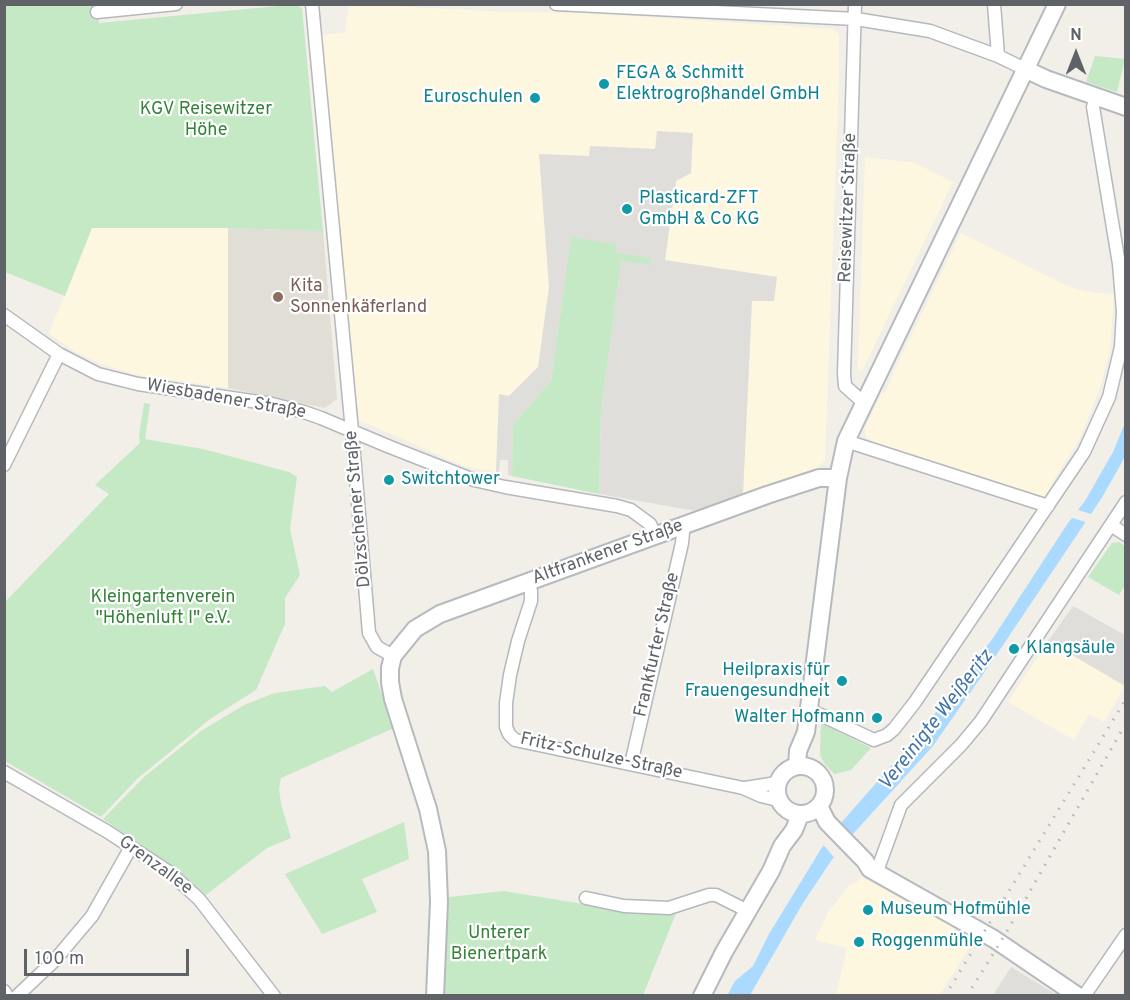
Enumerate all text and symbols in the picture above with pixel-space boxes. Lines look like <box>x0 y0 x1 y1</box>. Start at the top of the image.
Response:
north arrow <box>1046 24 1106 84</box>
text: N <box>1070 26 1082 46</box>
place label: FEGA & Schmitt Elektrogroßhandel GmbH <box>616 63 820 106</box>
marker: FEGA & Schmitt Elektrogroßhandel GmbH <box>597 77 611 91</box>
place label: Euroschulen <box>423 87 523 109</box>
marker: Euroschulen <box>528 91 542 105</box>
park label: KGV Reisewitzer Höhe <box>140 99 272 142</box>
street label: Reisewitzer Straße <box>836 133 862 283</box>
place label: Plasticard-ZFT GmbH & Co KG <box>639 188 760 230</box>
marker: Plasticard-ZFT GmbH & Co KG <box>620 202 634 216</box>
place label: Kita Sonnenkäferland <box>290 276 427 318</box>
marker: Kita Sonnenkäferland <box>271 290 285 304</box>
street label: Wiesbadener Straße <box>145 375 307 425</box>
street label: Dölzschener Straße <box>341 430 377 588</box>
place label: Switchtower <box>401 469 500 491</box>
marker: Switchtower <box>382 473 396 487</box>
street label: Altfrankener Straße <box>530 516 686 590</box>
street label: Frankfurter Straße <box>631 571 685 719</box>
park label: Kleingartenverein "Höhenluft I" e.V. <box>90 587 236 630</box>
place label: Klangsäule <box>1026 638 1115 660</box>
marker: Klangsäule <box>1007 642 1021 656</box>
water label: Vereinigte Weißeritz <box>875 646 999 796</box>
place label: Heilpraxis für Frauengesundheit <box>685 660 830 702</box>
marker: Heilpraxis für Frauengesundheit <box>835 674 849 688</box>
place label: Walter Hofmann <box>734 707 865 729</box>
marker: Walter Hofmann <box>870 711 884 725</box>
street label: Fritz-Schulze-Straße <box>518 729 684 785</box>
street label: Grenzallee <box>114 832 196 900</box>
place label: Museum Hofmühle <box>880 899 1031 921</box>
marker: Museum Hofmühle <box>861 903 875 917</box>
park label: Unterer Bienertpark <box>451 923 547 966</box>
place label: Roggenmühle <box>871 931 983 953</box>
marker: Roggenmühle <box>852 935 866 949</box>
scale bar <box>27 937 192 975</box>
text: 100 m <box>35 948 84 971</box>

